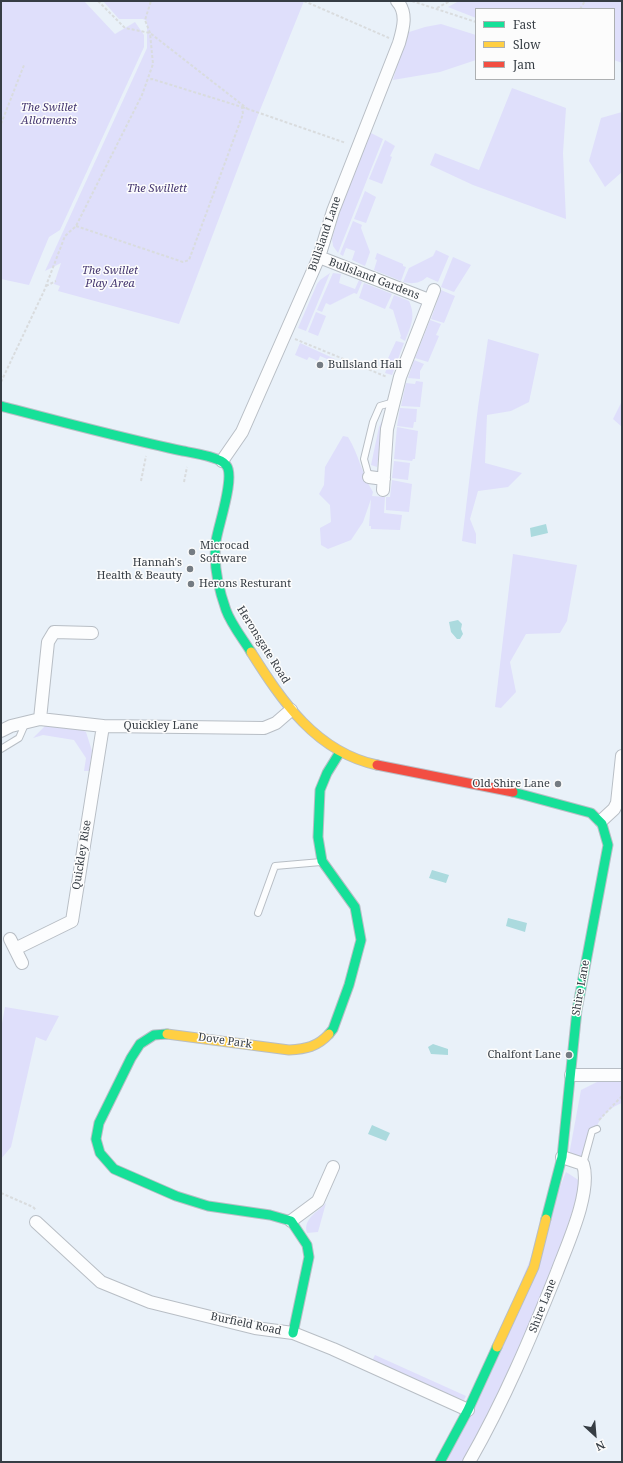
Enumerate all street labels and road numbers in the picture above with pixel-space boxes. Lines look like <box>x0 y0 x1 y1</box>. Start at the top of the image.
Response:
street label: Bullsland Lane <box>306 195 344 273</box>
street label: Bullsland Gardens <box>327 256 421 302</box>
street label: Heronsgate Road <box>234 604 292 686</box>
street label: Quickley Lane <box>124 719 198 733</box>
street label: Quickley Rise <box>70 819 94 891</box>
street label: Shire Lane <box>570 959 592 1017</box>
street label: Dove Park <box>197 1031 253 1051</box>
street label: Shire Lane <box>527 1277 559 1335</box>
street label: Burfield Road <box>209 1310 283 1338</box>

